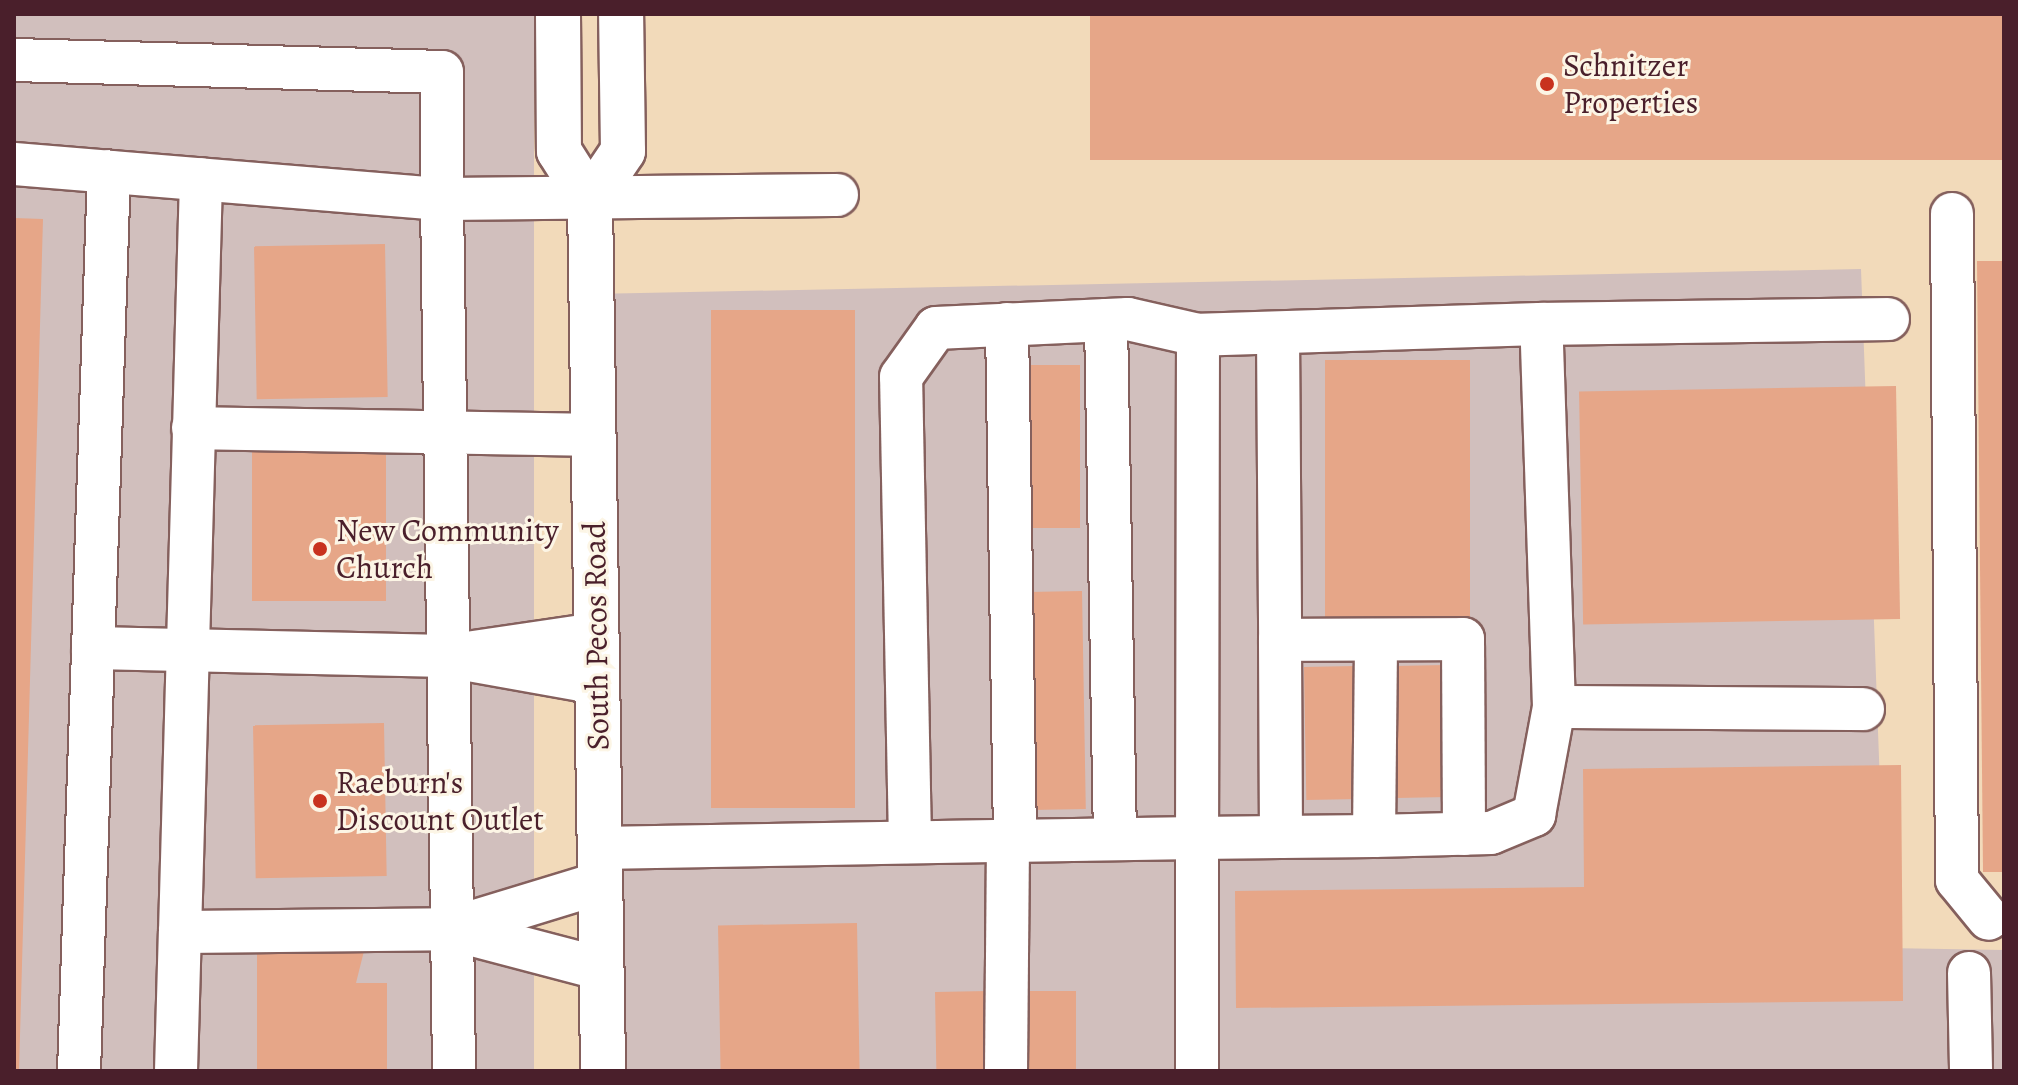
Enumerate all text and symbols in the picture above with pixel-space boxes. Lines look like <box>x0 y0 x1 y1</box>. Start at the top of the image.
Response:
place label: Schnitzer Properties <box>1563 47 1698 122</box>
marker: Schnitzer Properties <box>1538 75 1556 93</box>
place label: New Community Church <box>336 512 559 587</box>
street label: South Pecos Road <box>575 521 617 751</box>
marker: New Community Church <box>311 540 329 558</box>
place label: Raeburn's Discount Outlet <box>336 764 544 839</box>
marker: Raeburn's Discount Outlet <box>311 792 329 810</box>

